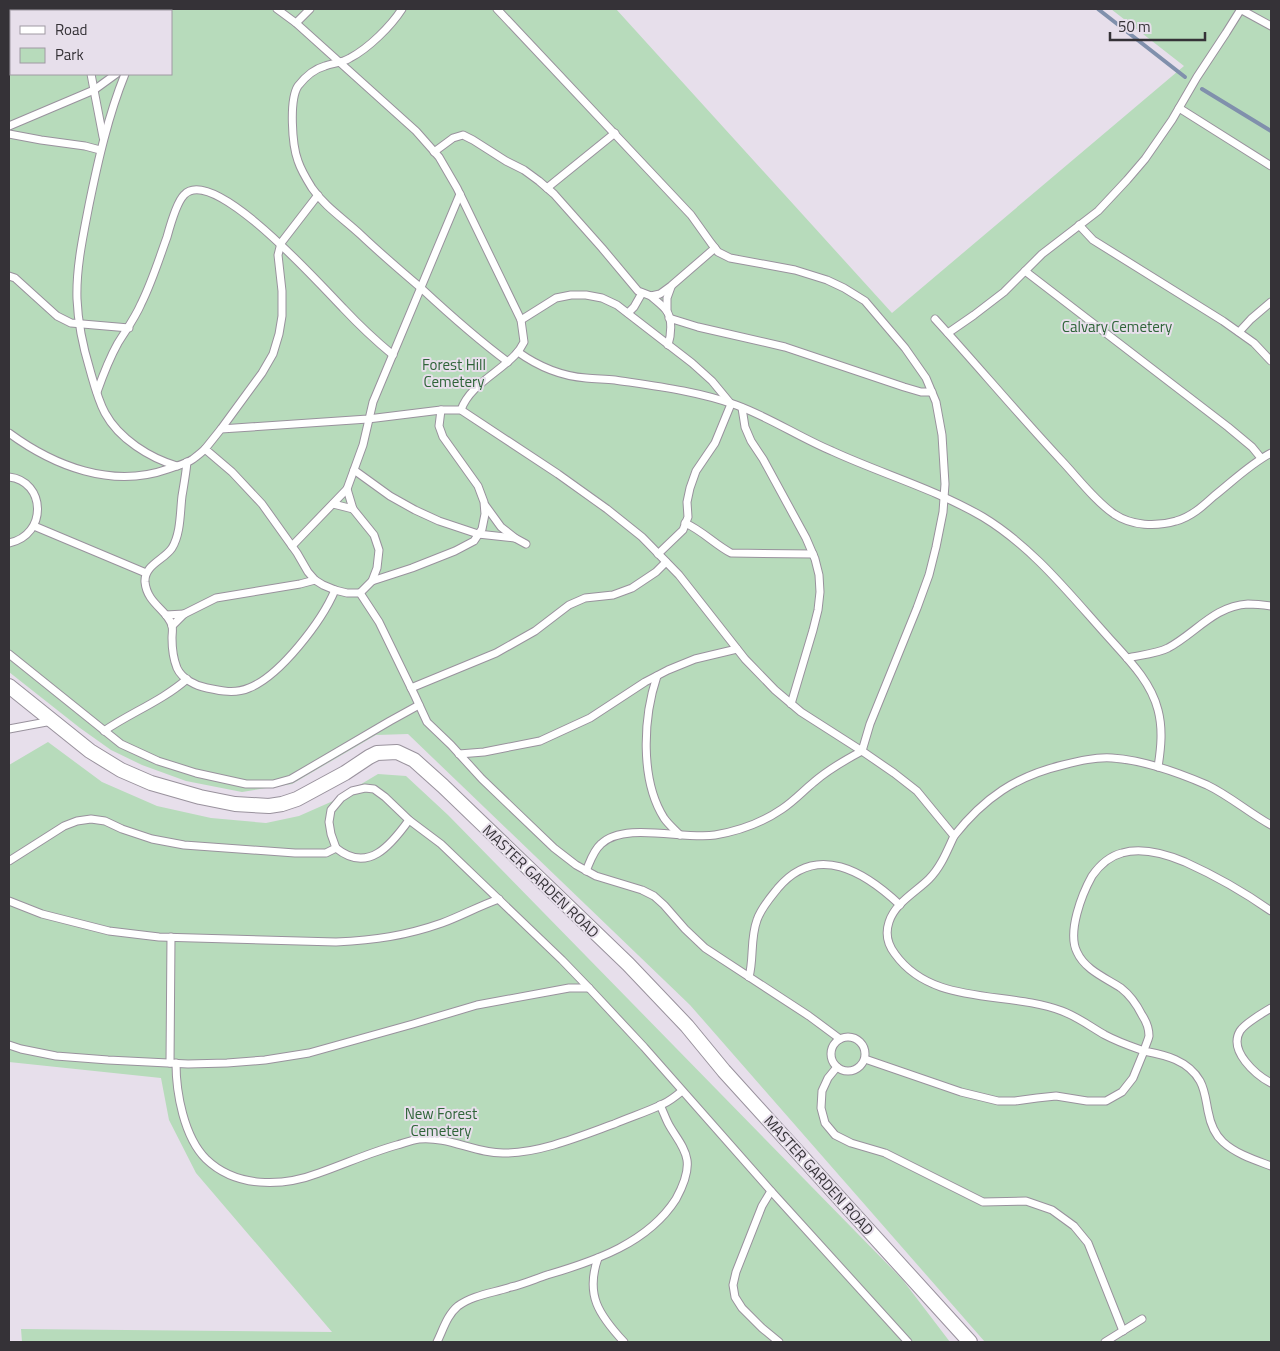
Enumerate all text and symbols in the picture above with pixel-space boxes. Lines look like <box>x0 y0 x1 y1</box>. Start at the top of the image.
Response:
legend <box>10 10 172 75</box>
scale bar <box>1110 10 1205 42</box>
text: 50 m <box>1118 15 1151 38</box>
text: Road <box>55 18 87 41</box>
text: Park <box>55 43 84 66</box>
park label: Calvary Cemetery <box>1062 315 1172 338</box>
park label: Forest Hill Cemetery <box>422 353 486 393</box>
street label: MASTER GARDEN ROAD <box>477 819 605 943</box>
park label: New Forest Cemetery <box>405 1102 478 1142</box>
street label: MASTER GARDEN ROAD <box>759 1110 879 1240</box>

